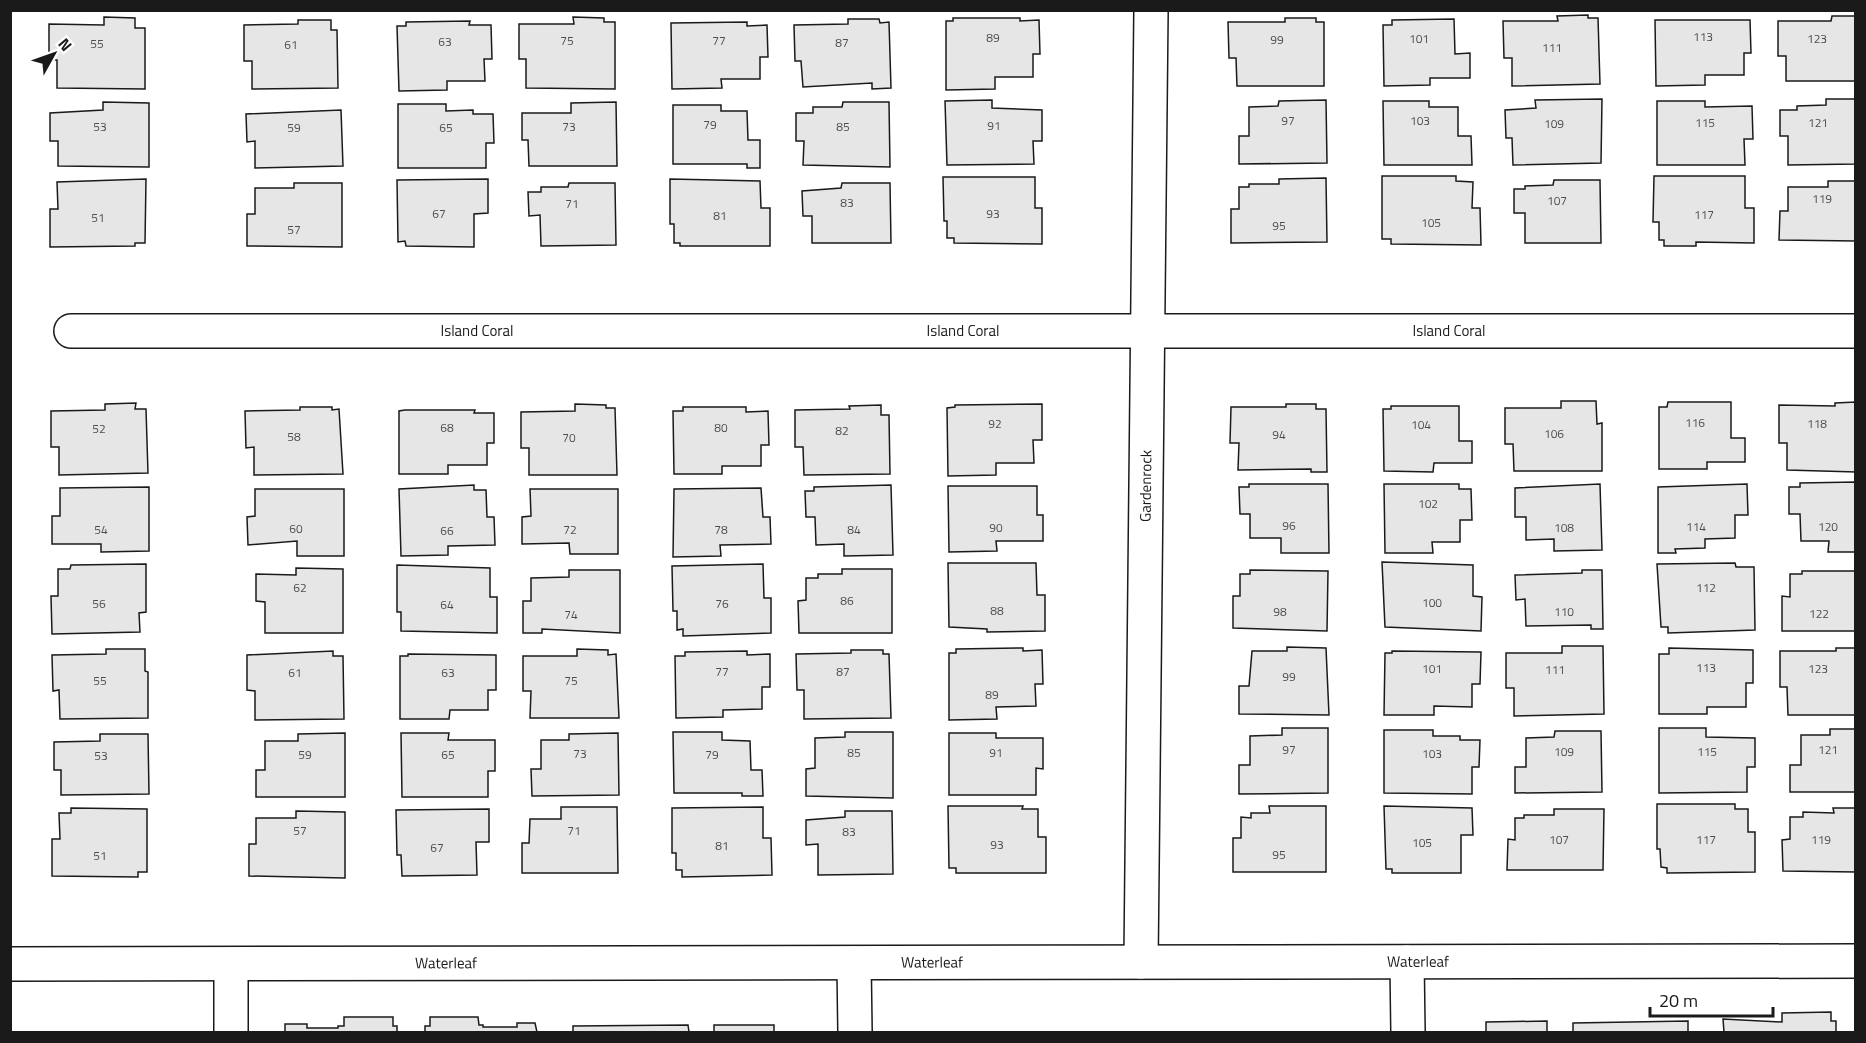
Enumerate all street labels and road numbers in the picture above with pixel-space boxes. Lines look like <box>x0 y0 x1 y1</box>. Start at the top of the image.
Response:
street label: Island Coral <box>440 319 514 342</box>
street label: Island Coral <box>926 319 1000 342</box>
street label: Island Coral <box>1412 319 1486 342</box>
street label: Gardenrock <box>1134 450 1157 522</box>
street label: Waterleaf <box>901 950 963 974</box>
street label: Waterleaf <box>1387 950 1449 973</box>
street label: Waterleaf <box>415 951 477 974</box>

